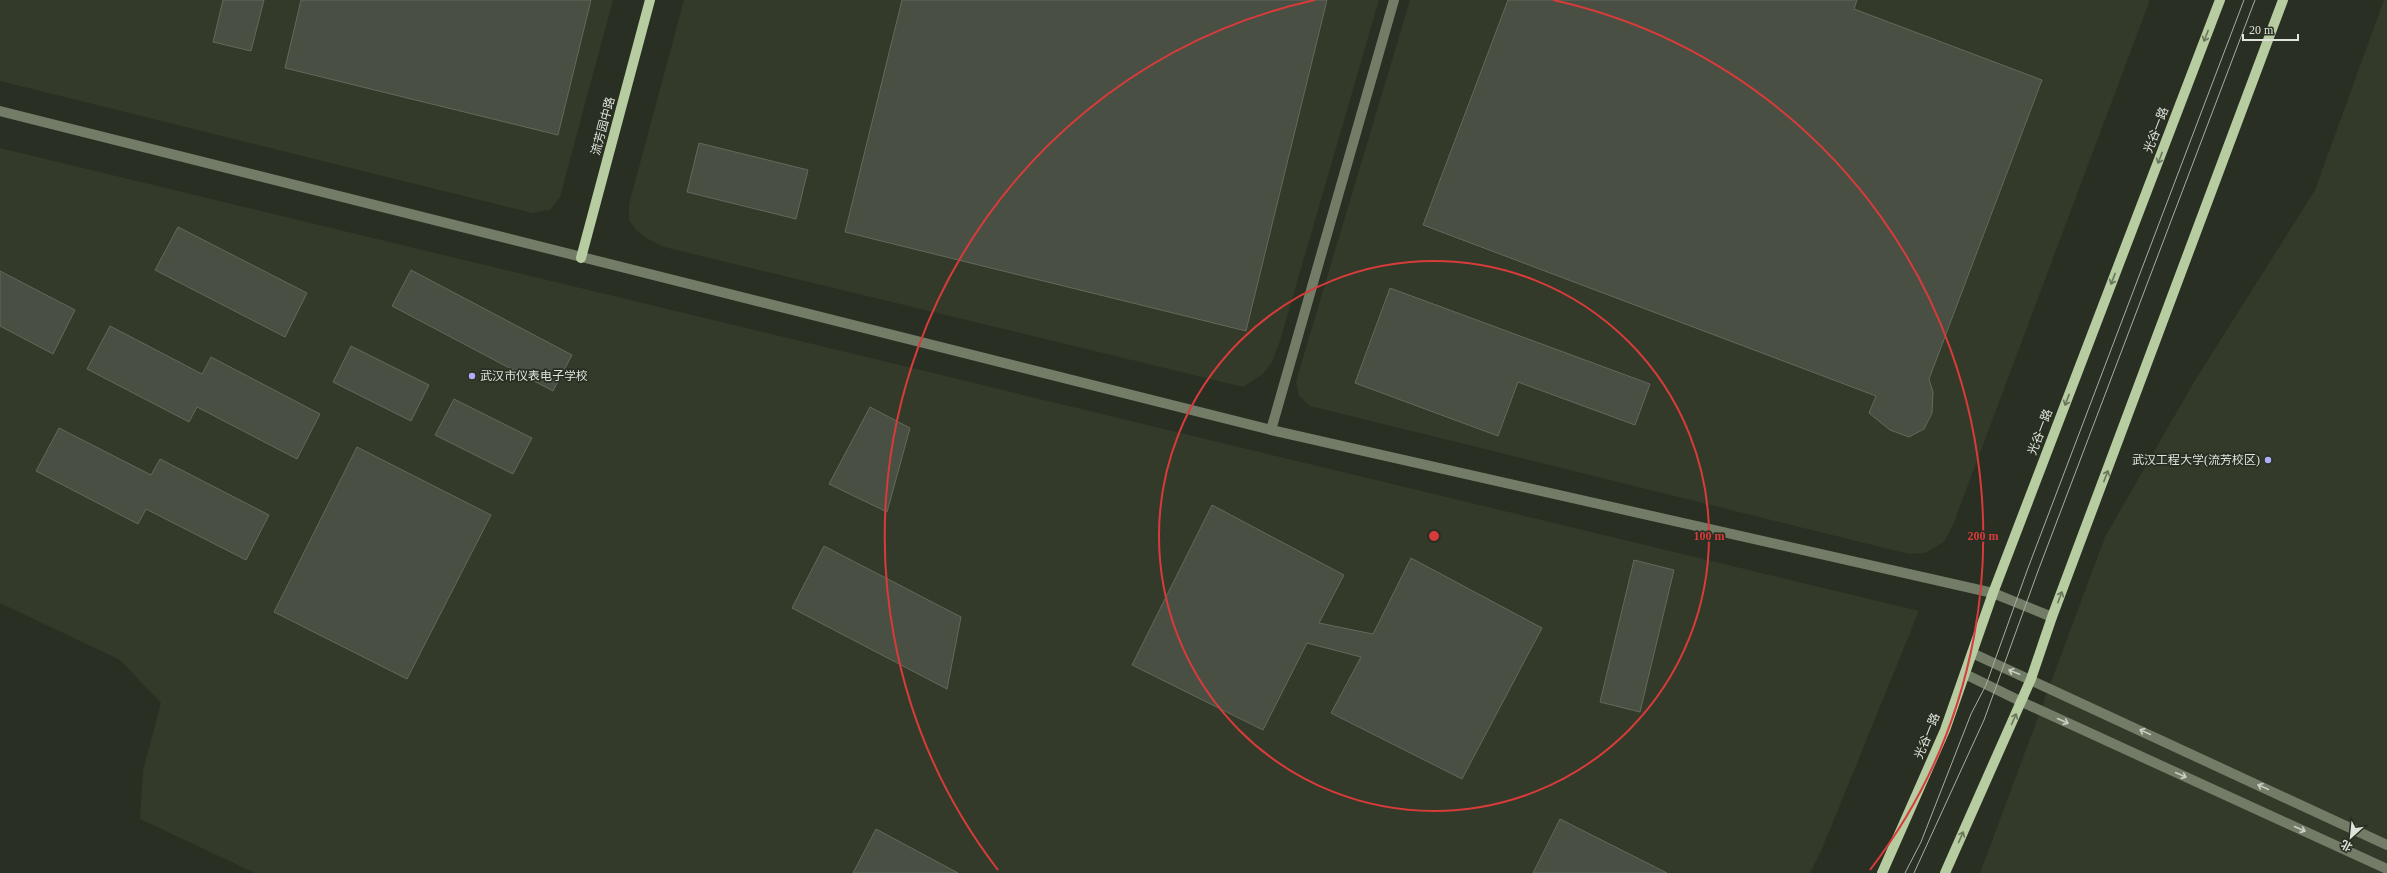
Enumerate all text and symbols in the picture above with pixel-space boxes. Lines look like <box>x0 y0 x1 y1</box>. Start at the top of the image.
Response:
scale bar <box>2243 16 2298 42</box>
text: 20 m <box>2249 23 2274 37</box>
one-way arrow <box>2202 30 2210 42</box>
street label: 流芳园中路 <box>588 95 618 157</box>
street label: 光谷一路 <box>2141 105 2171 155</box>
one-way arrow <box>2155 151 2163 163</box>
one-way arrow <box>2109 273 2117 285</box>
place label: 武汉市仪表电子学校 <box>480 369 588 383</box>
marker: 武汉市仪表电子学校 <box>467 371 477 381</box>
one-way arrow <box>2062 394 2070 406</box>
street label: 光谷一路 <box>2025 407 2055 457</box>
place label: 武汉工程大学(流芳校区) <box>2132 453 2260 467</box>
marker: 武汉工程大学(流芳校区) <box>2263 455 2273 465</box>
one-way arrow <box>2102 470 2110 482</box>
centre of rings <box>1427 529 1441 543</box>
text: 100 m <box>1694 529 1725 543</box>
text: 200 m <box>1968 529 1999 543</box>
one-way arrow <box>2056 592 2064 604</box>
one-way arrow <box>2009 668 2021 676</box>
street label: 光谷一路 <box>1912 711 1942 761</box>
one-way arrow <box>2011 713 2018 725</box>
one-way arrow <box>2057 718 2069 725</box>
one-way arrow <box>2139 728 2151 735</box>
one-way arrow <box>2175 772 2187 779</box>
one-way arrow <box>2257 783 2269 790</box>
north arrow <box>2331 817 2371 857</box>
one-way arrow <box>2293 826 2305 833</box>
one-way arrow <box>1958 832 1965 844</box>
text: 北 <box>2339 838 2354 854</box>

